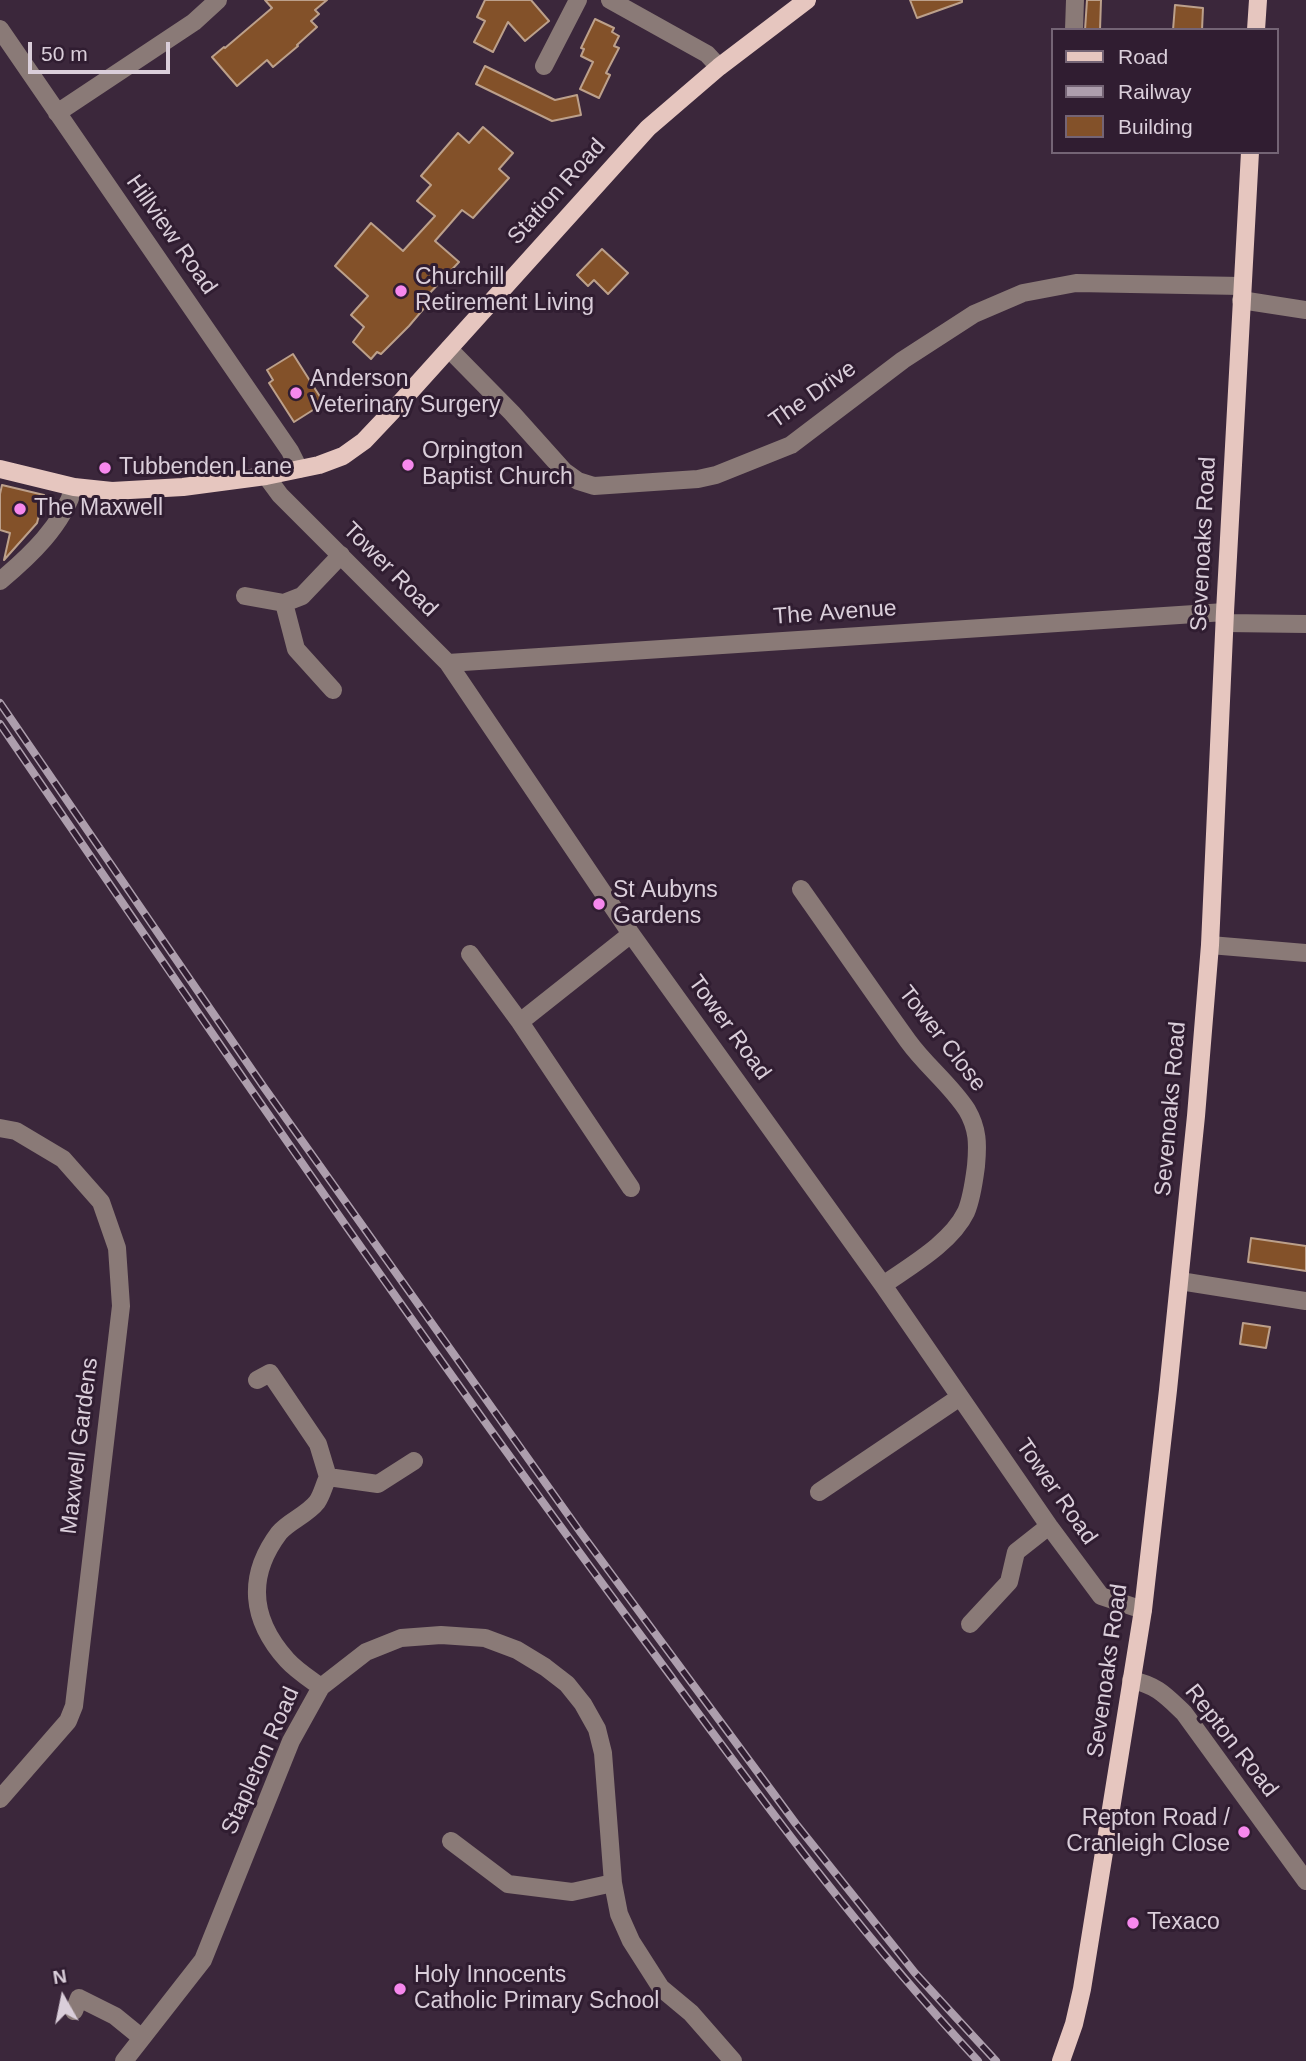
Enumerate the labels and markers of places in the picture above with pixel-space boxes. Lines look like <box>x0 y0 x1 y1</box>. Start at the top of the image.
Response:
place label: Churchill Retirement Living <box>415 264 594 318</box>
marker: Churchill Retirement Living <box>393 283 409 299</box>
place label: Anderson Veterinary Surgery <box>310 366 500 420</box>
marker: Anderson Veterinary Surgery <box>288 385 304 401</box>
place label: Orpington Baptist Church <box>422 438 573 492</box>
place label: Tubbenden Lane <box>119 454 292 482</box>
marker: Orpington Baptist Church <box>400 457 416 473</box>
marker: Tubbenden Lane <box>97 460 113 476</box>
place label: The Maxwell <box>34 495 163 523</box>
marker: The Maxwell <box>12 501 28 517</box>
place label: St Aubyns Gardens <box>613 877 718 931</box>
marker: St Aubyns Gardens <box>591 896 607 912</box>
place label: Repton Road / Cranleigh Close <box>1066 1805 1230 1859</box>
marker: Repton Road / Cranleigh Close <box>1236 1824 1252 1840</box>
place label: Texaco <box>1147 1909 1220 1937</box>
marker: Texaco <box>1125 1915 1141 1931</box>
place label: Holy Innocents Catholic Primary School <box>414 1962 659 2016</box>
marker: Holy Innocents Catholic Primary School <box>392 1981 408 1997</box>

